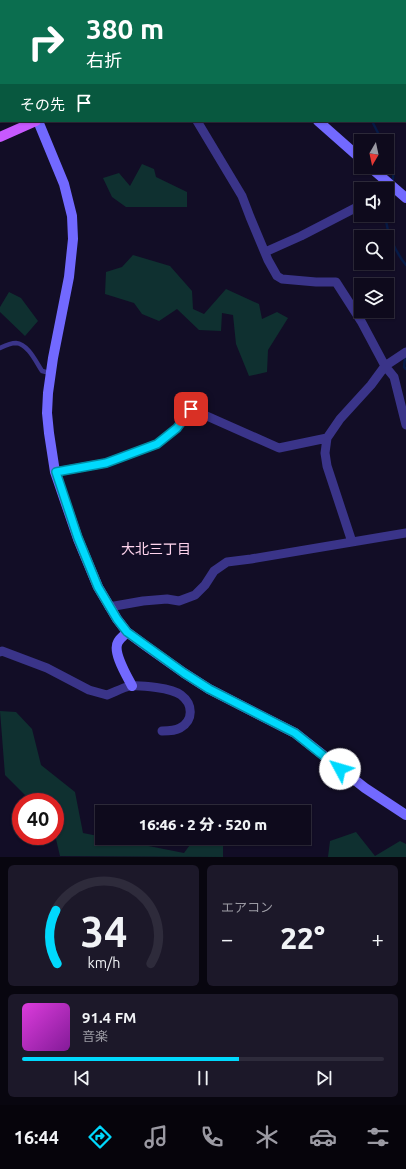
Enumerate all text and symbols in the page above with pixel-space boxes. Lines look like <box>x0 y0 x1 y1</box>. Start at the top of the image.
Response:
text: 380 m <box>86 13 164 44</box>
icon: right <box>20 16 72 68</box>
text: 右折 <box>86 50 122 70</box>
icon: arrive <box>73 92 95 114</box>
text: その先 <box>20 96 65 113</box>
north arrow <box>354 134 394 174</box>
map controls <box>354 134 394 318</box>
button: sound <box>354 182 394 222</box>
button: search <box>354 230 394 270</box>
button: layers <box>354 278 394 318</box>
pin <box>174 392 208 426</box>
icon: arrive <box>180 398 202 420</box>
district label: 大北三丁目 <box>121 541 191 557</box>
position arrow <box>319 748 361 790</box>
speed limit sign: 40 <box>12 793 64 845</box>
text: 16:46 · 2 分 · 520 m <box>139 816 267 833</box>
text: エアコン <box>221 900 273 914</box>
text: 34 <box>80 907 127 954</box>
text: 22° <box>280 921 325 955</box>
text: − <box>221 926 233 951</box>
text: + <box>372 926 384 951</box>
text: km/h <box>87 954 120 970</box>
text: 91.4 FM <box>82 1009 136 1026</box>
text: 音楽 <box>82 1029 108 1043</box>
icon: previous <box>71 1067 93 1089</box>
icon: pause <box>192 1067 214 1089</box>
icon: next <box>313 1067 335 1089</box>
icon: directions <box>86 1123 114 1151</box>
icon: music <box>142 1123 170 1151</box>
icon: phone <box>198 1123 226 1151</box>
icon: climate <box>253 1123 281 1151</box>
icon: car <box>309 1123 337 1151</box>
icon: filters <box>364 1123 392 1151</box>
text: 16:44 <box>14 1127 59 1147</box>

